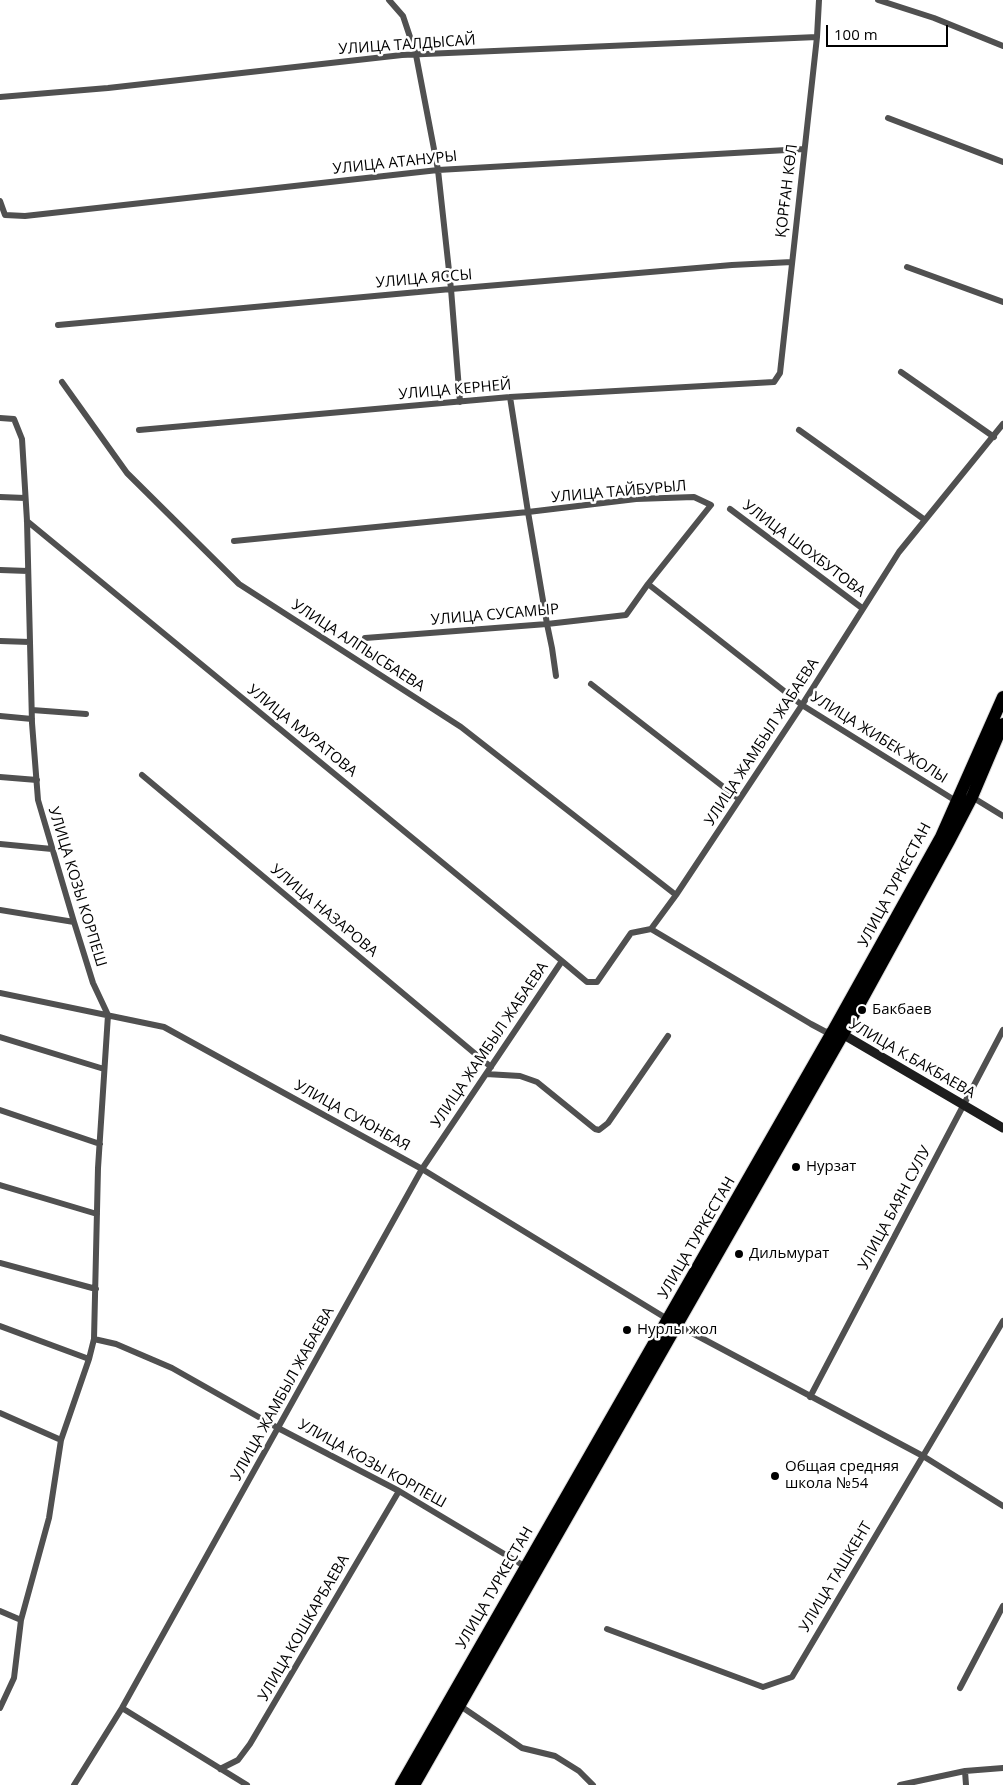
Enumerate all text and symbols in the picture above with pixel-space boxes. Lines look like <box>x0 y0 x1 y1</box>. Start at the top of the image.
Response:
scale bar <box>828 15 950 47</box>
text: 100 m <box>834 24 878 44</box>
street label: УЛИЦА ТАЛДЫСАЙ <box>338 31 476 59</box>
street label: ҚОРҒАН КӨЛ <box>772 143 802 239</box>
street label: УЛИЦА АТАНУРЫ <box>332 148 458 178</box>
street label: УЛИЦА ЯССЫ <box>375 266 473 292</box>
street label: УЛИЦА КЕРНЕЙ <box>398 376 512 404</box>
street label: УЛИЦА ТАЙБУРЫЛ <box>551 477 687 507</box>
street label: УЛИЦА ШОХБУТОВА <box>739 497 869 601</box>
street label: УЛИЦА АЛПЫСБАЕВА <box>288 596 428 696</box>
street label: УЛИЦА СУСАМЫР <box>430 600 560 630</box>
street label: УЛИЦА ЖАМБЫЛ ЖАБАЕВА <box>701 655 823 829</box>
street label: УЛИЦА МУРАТОВА <box>243 681 361 781</box>
street label: УЛИЦА ЖИБЕК ЖОЛЫ <box>807 689 951 787</box>
street label: УЛИЦА КОЗЫ КОРПЕШ <box>44 805 110 969</box>
street label: УЛИЦА ТУРКЕСТАН <box>855 820 935 950</box>
street label: УЛИЦА НАЗАРОВА <box>267 861 381 961</box>
street label: УЛИЦА ЖАМБЫЛ ЖАБАЕВА <box>428 959 552 1131</box>
place label: Бакбаев <box>872 1001 932 1019</box>
marker: Бакбаев <box>856 1004 868 1016</box>
street label: УЛИЦА К.БАКБАЕВА <box>846 1016 978 1102</box>
street label: УЛИЦА СУЮНБАЯ <box>291 1077 413 1155</box>
street label: УЛИЦА БАЯН СУЛУ <box>855 1143 935 1273</box>
place label: Нурзат <box>806 1158 856 1176</box>
marker: Нурзат <box>790 1161 802 1173</box>
street label: УЛИЦА ТУРКЕСТАН <box>655 1174 739 1302</box>
place label: Дильмурат <box>749 1245 829 1263</box>
marker: Дильмурат <box>733 1248 745 1260</box>
street label: УЛИЦА ЖАМБЫЛ ЖАБАЕВА <box>228 1304 338 1484</box>
place label: Нурлы жол <box>637 1321 717 1339</box>
marker: Нурлы жол <box>621 1324 633 1336</box>
street label: УЛИЦА КОЗЫ КОРПЕШ <box>295 1416 449 1512</box>
place label: Общая средняя школа №54 <box>785 1458 899 1493</box>
marker: Общая средняя школа №54 <box>769 1470 781 1482</box>
street label: УЛИЦА ТАШКЕНТ <box>796 1519 876 1635</box>
street label: УЛИЦА ТУРКЕСТАН <box>453 1524 537 1652</box>
street label: УЛИЦА КОШКАРБАЕВА <box>255 1552 353 1704</box>

